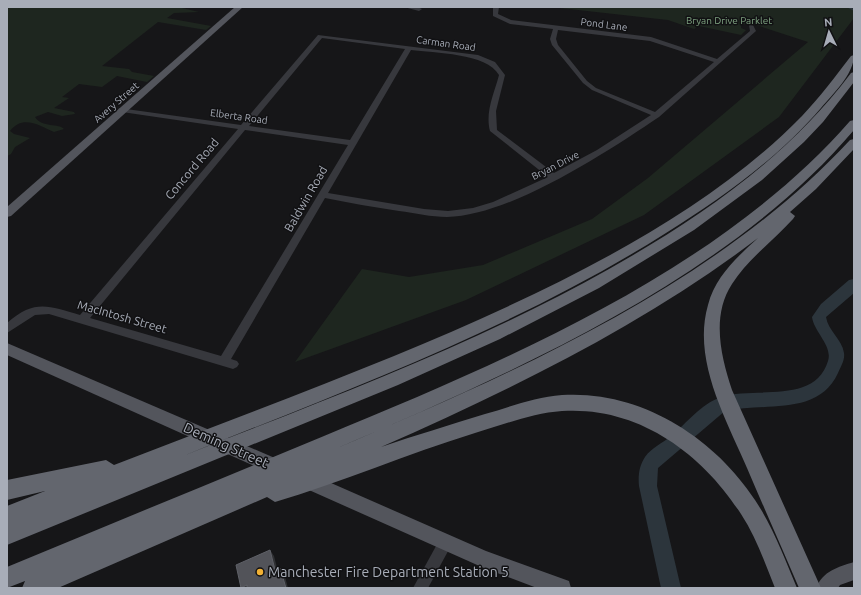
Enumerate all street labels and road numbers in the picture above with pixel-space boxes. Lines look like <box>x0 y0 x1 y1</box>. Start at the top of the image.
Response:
street label: Pond Lane <box>580 16 628 33</box>
street label: Carman Road <box>416 34 476 53</box>
street label: Avery Street <box>92 80 141 125</box>
street label: Elberta Road <box>210 107 268 126</box>
street label: Concord Road <box>162 135 221 202</box>
street label: Bryan Drive <box>530 149 581 182</box>
street label: Baldwin Road <box>282 164 330 234</box>
street label: MacIntosh Street <box>76 298 168 336</box>
street label: Deming Street <box>181 419 271 471</box>

